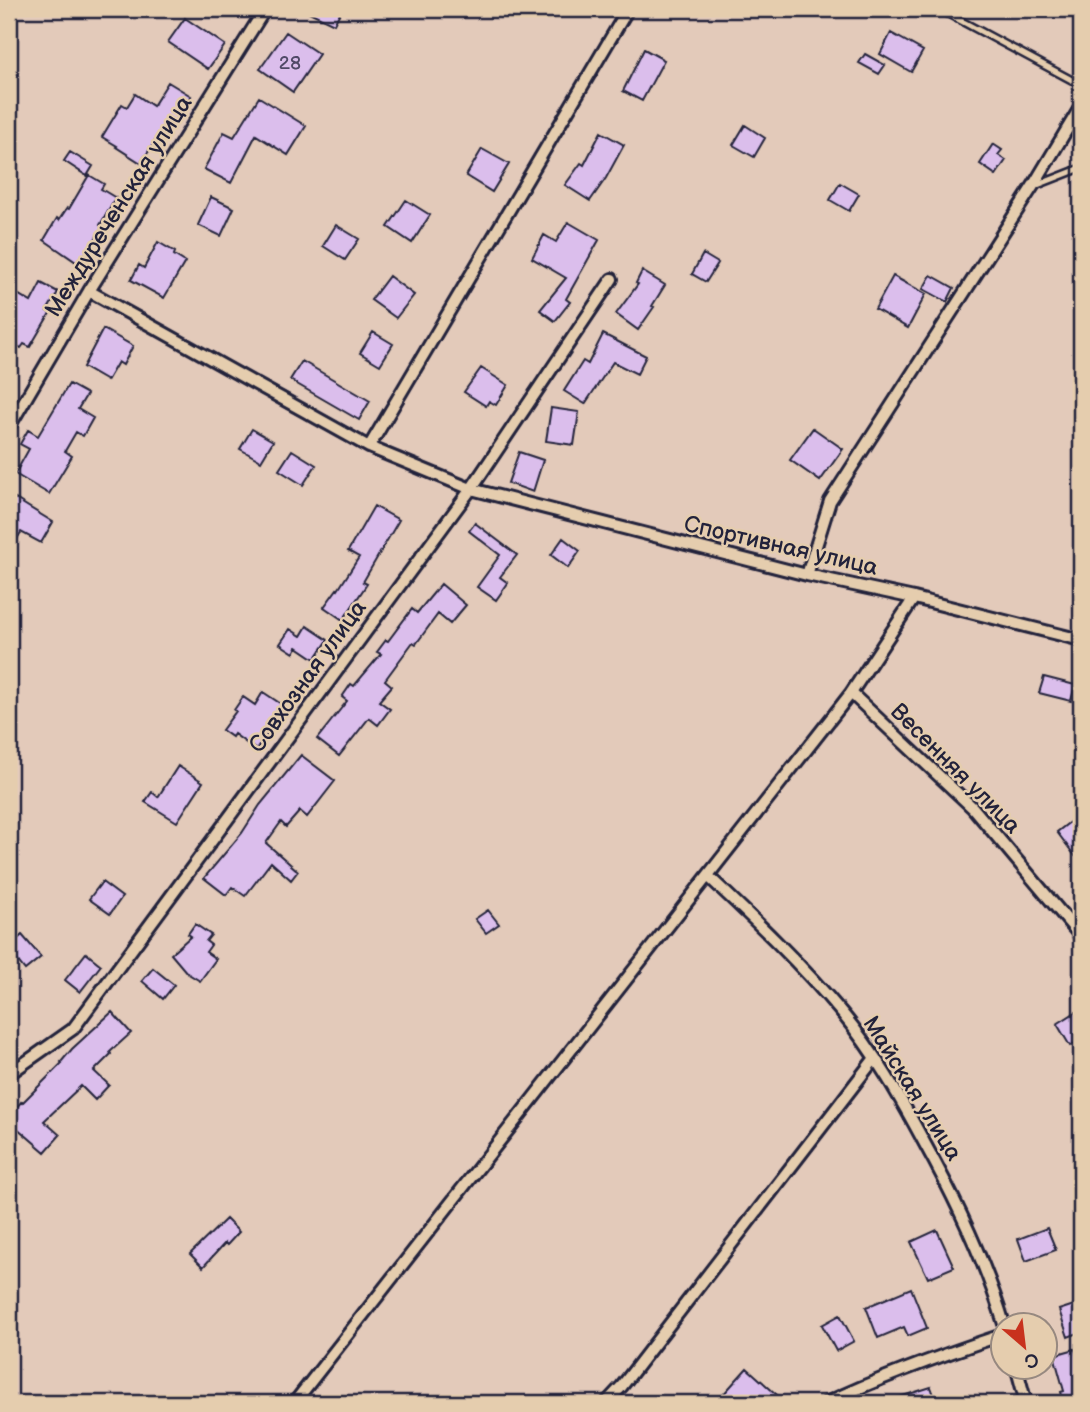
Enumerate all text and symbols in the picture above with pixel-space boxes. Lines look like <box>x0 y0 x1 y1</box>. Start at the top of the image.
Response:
house number: 28 <box>279 52 301 75</box>
street label: Междуреченская улица <box>39 90 199 322</box>
street label: Спортивная улица <box>681 510 881 582</box>
street label: Совхозная улица <box>243 594 373 758</box>
street label: Весенняя улица <box>884 698 1027 840</box>
street label: Майская улица <box>856 1011 968 1166</box>
north arrow <box>988 1310 1058 1380</box>
text: С <box>1020 1346 1043 1373</box>

